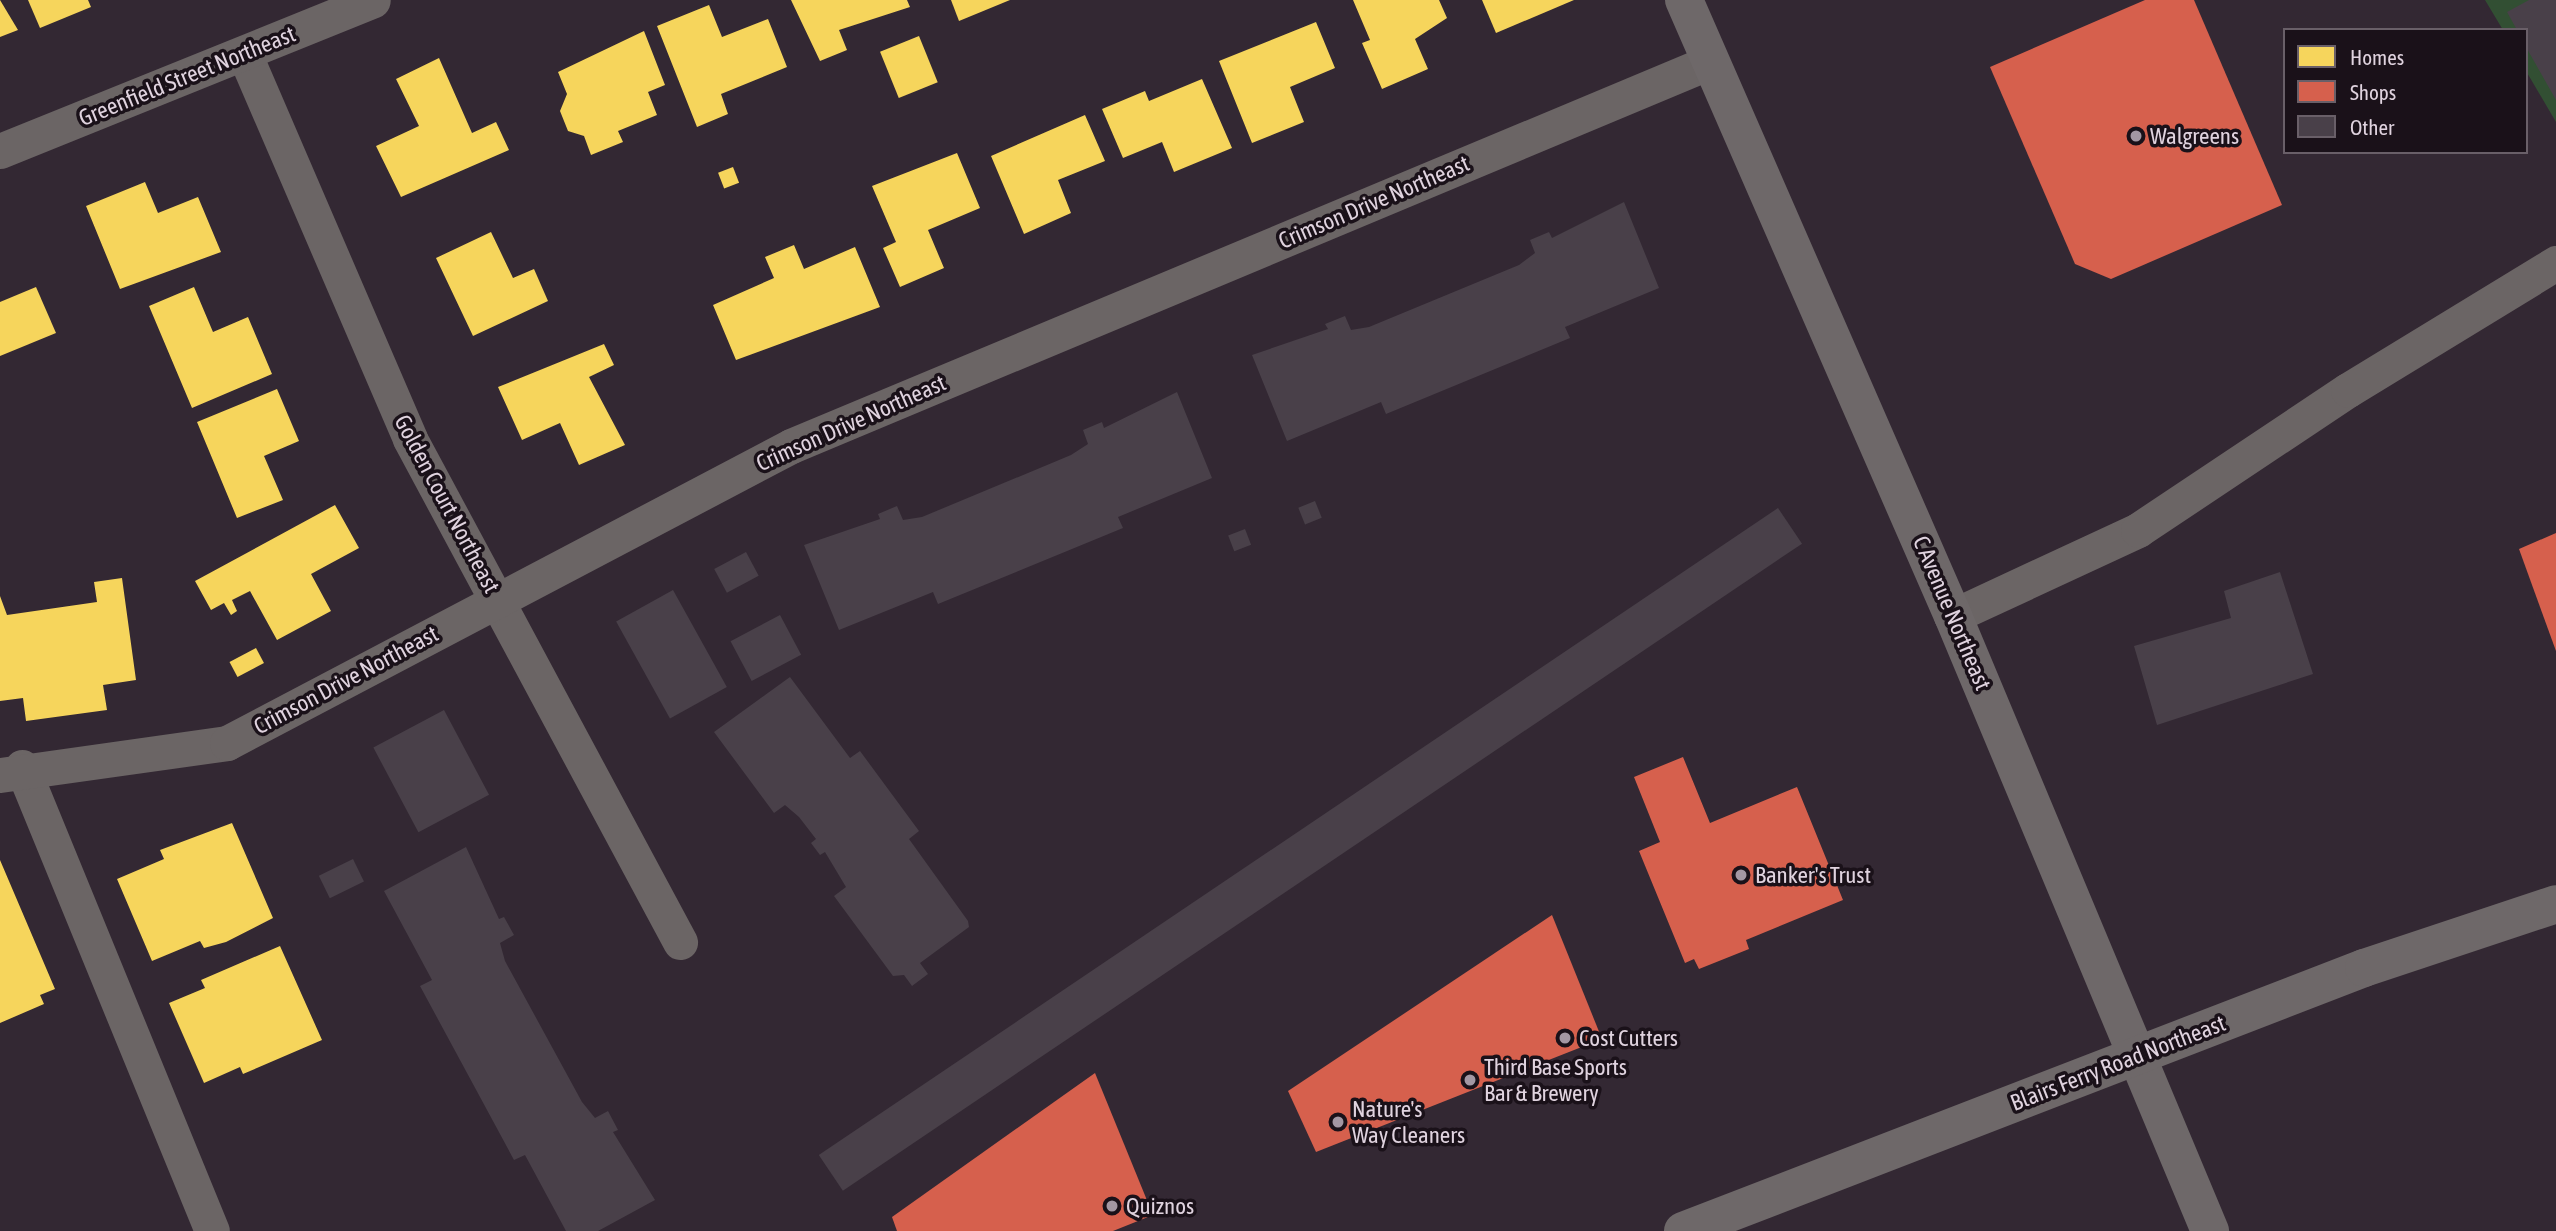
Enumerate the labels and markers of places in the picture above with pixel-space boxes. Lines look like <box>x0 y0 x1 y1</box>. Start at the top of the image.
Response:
place label: Walgreens <box>2150 122 2239 150</box>
marker: Walgreens <box>2128 128 2144 144</box>
place label: Banker's Trust <box>1755 861 1871 889</box>
marker: Banker's Trust <box>1733 867 1749 883</box>
place label: Cost Cutters <box>1579 1024 1678 1052</box>
marker: Cost Cutters <box>1557 1030 1573 1046</box>
place label: Third Base Sports Bar & Brewery <box>1484 1053 1627 1107</box>
marker: Third Base Sports Bar & Brewery <box>1462 1072 1478 1088</box>
place label: Nature's Way Cleaners <box>1352 1095 1465 1149</box>
marker: Nature's Way Cleaners <box>1330 1114 1346 1130</box>
place label: Quiznos <box>1126 1192 1194 1220</box>
marker: Quiznos <box>1104 1198 1120 1214</box>

